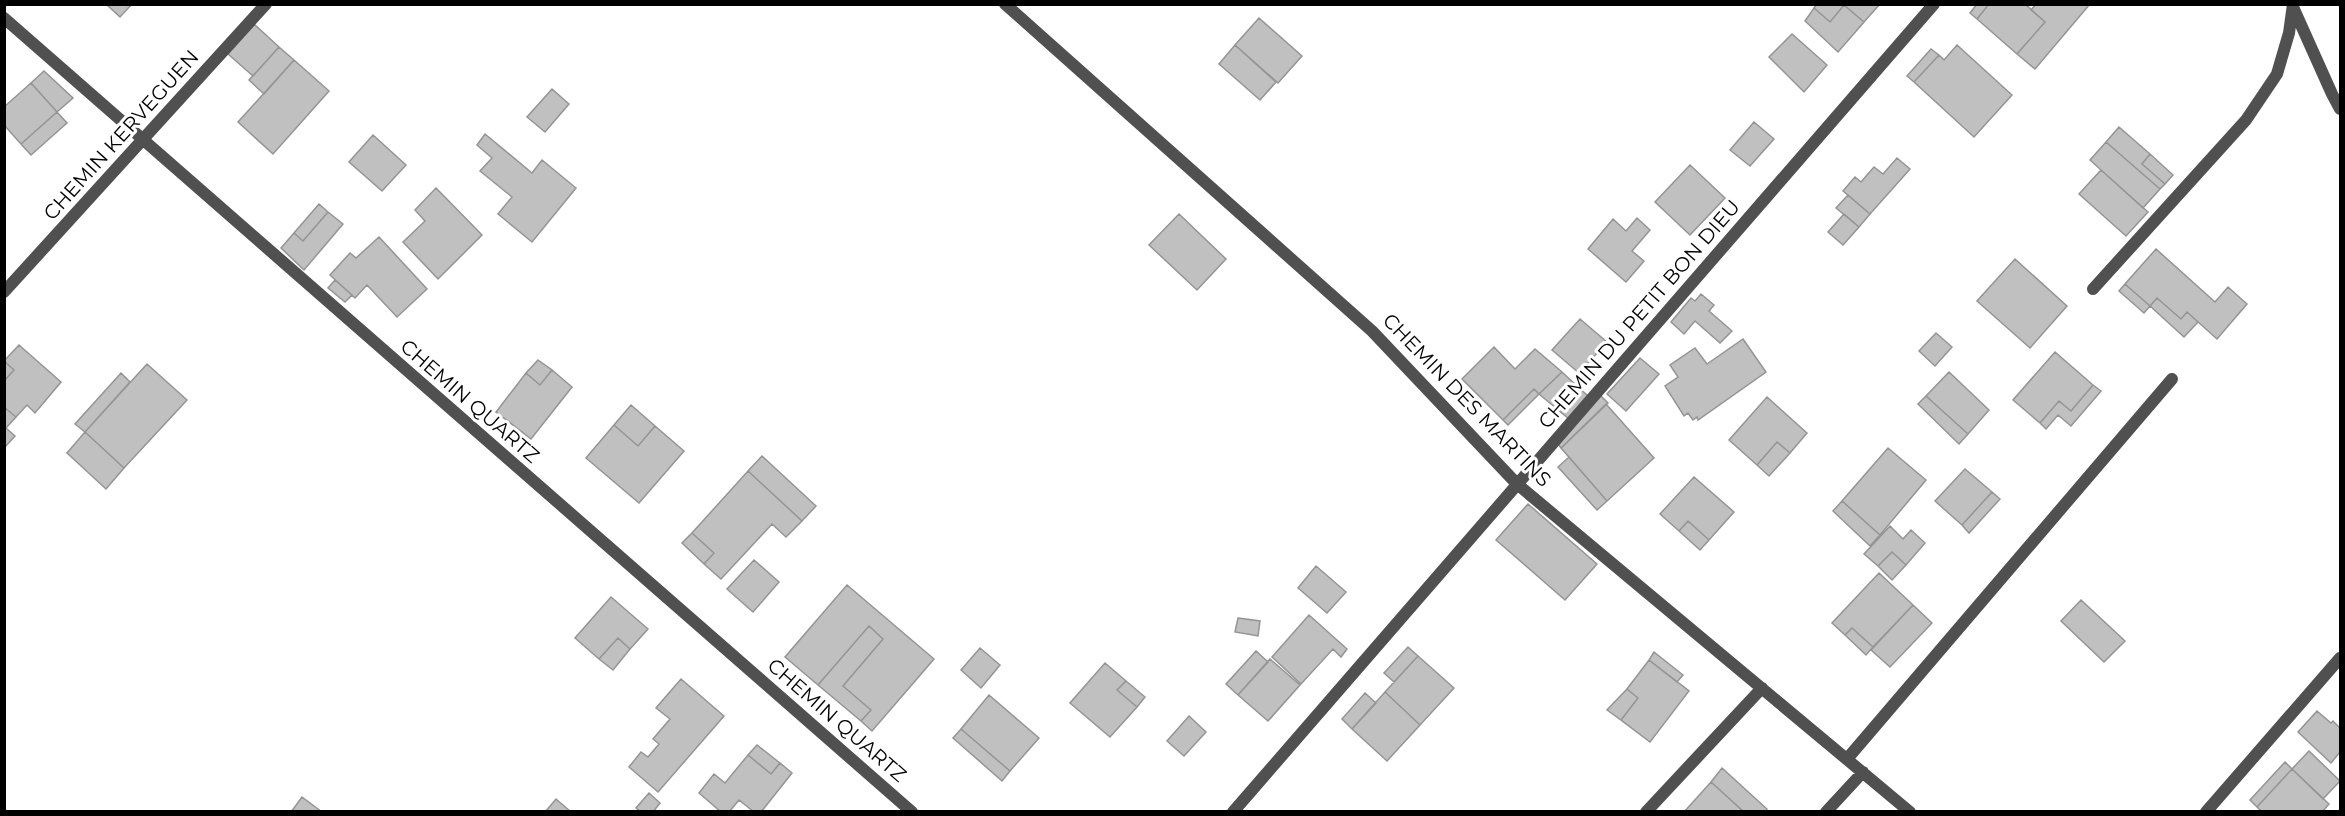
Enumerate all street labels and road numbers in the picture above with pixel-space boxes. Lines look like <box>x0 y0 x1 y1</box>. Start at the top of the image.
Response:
street label: CHEMIN KERVEGUEN <box>38 45 204 225</box>
street label: CHEMIN DU PETIT BON DIEU <box>1533 195 1745 433</box>
street label: CHEMIN DES MARTINS <box>1378 308 1556 492</box>
street label: CHEMIN QUARTZ <box>396 334 544 468</box>
street label: CHEMIN QUARTZ <box>763 653 911 787</box>

